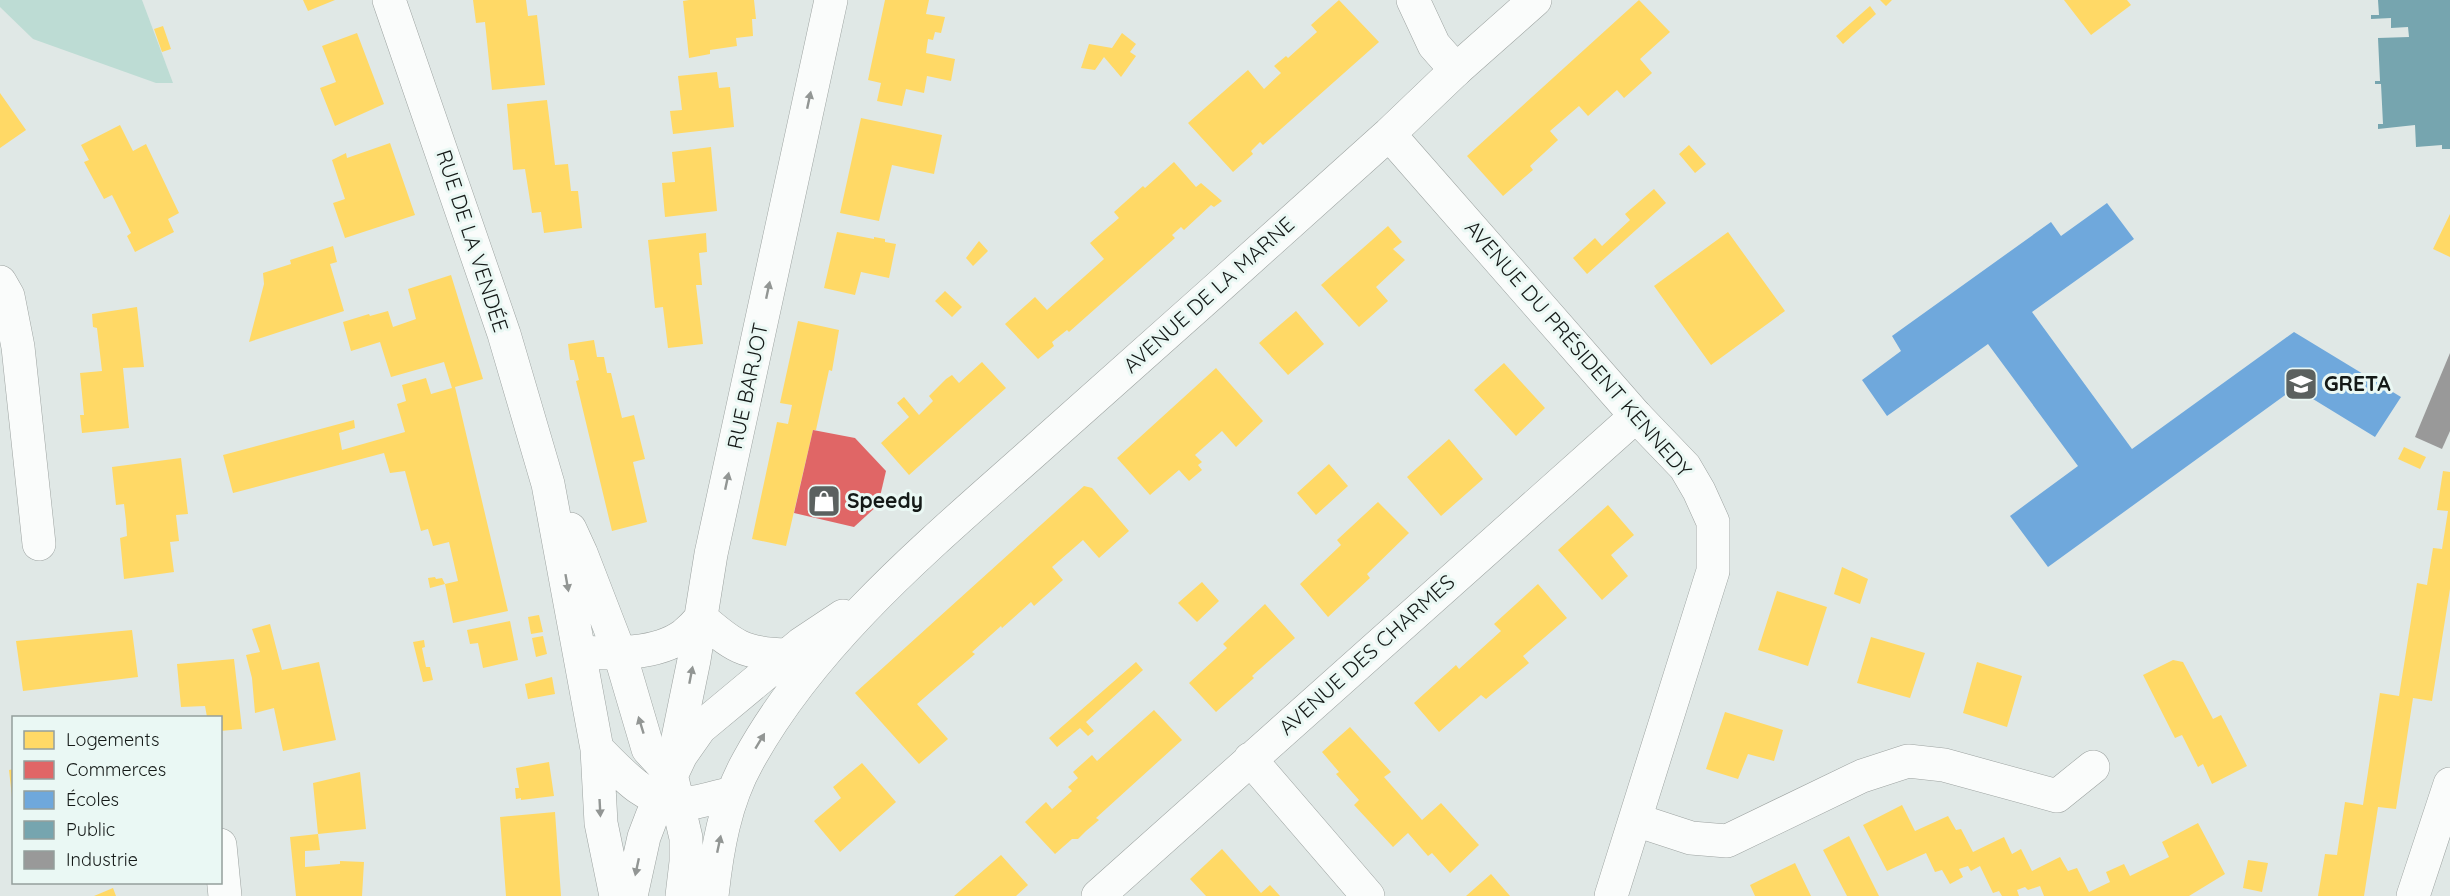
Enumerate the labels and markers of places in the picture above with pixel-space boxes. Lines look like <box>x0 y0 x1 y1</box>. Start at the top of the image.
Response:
school or university icon: GRETA <box>2283 366 2319 402</box>
place label: GRETA <box>2324 370 2391 396</box>
shop icon: Speedy <box>806 483 842 519</box>
place label: Speedy <box>847 487 923 513</box>

